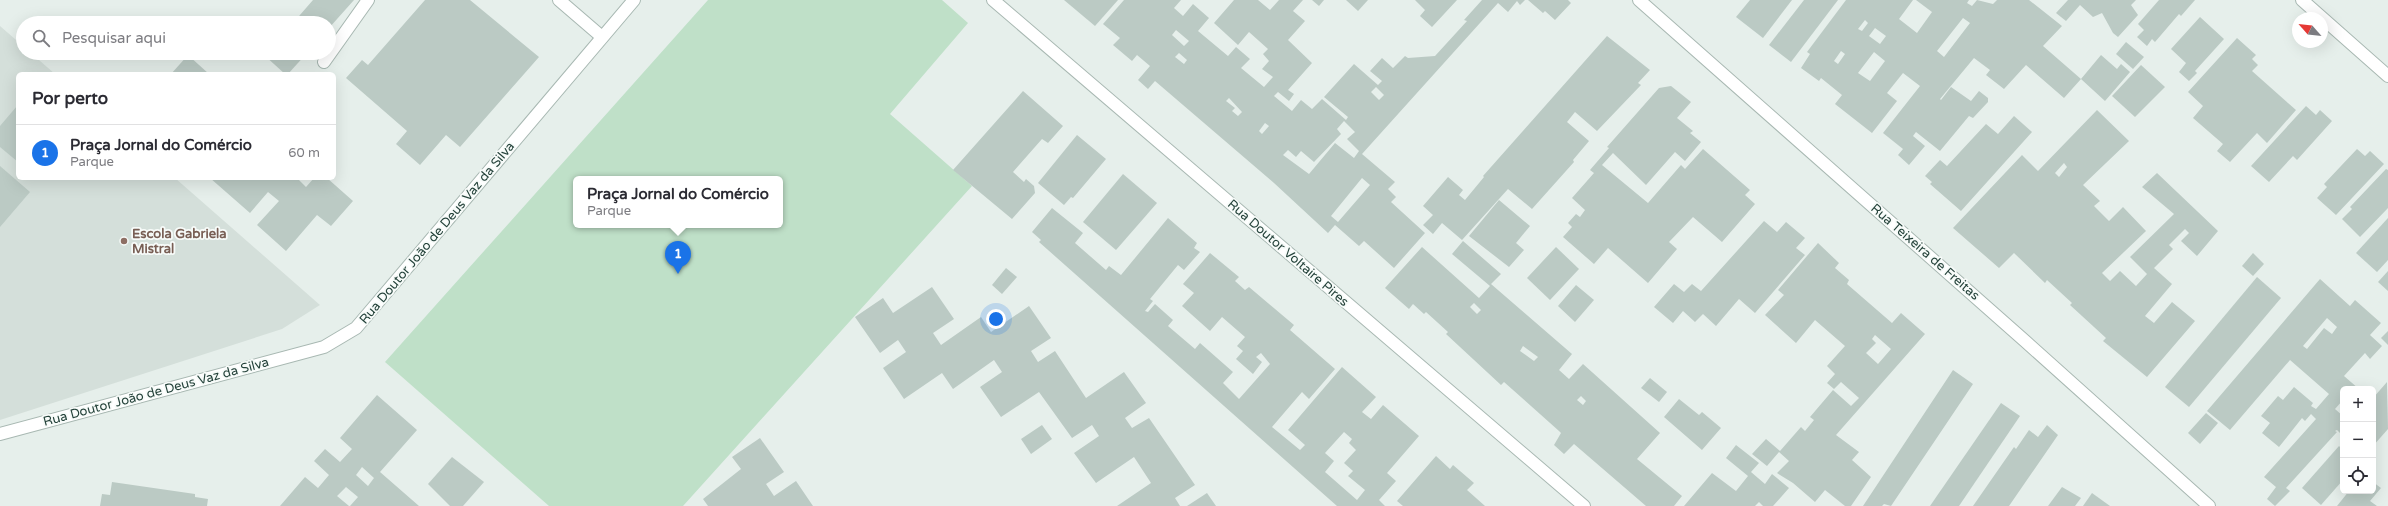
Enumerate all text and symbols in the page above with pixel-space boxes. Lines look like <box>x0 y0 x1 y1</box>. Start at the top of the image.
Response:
north arrow <box>2292 12 2328 48</box>
search box <box>16 16 336 60</box>
icon: search <box>30 27 52 49</box>
text: Pesquisar aqui <box>62 29 166 47</box>
text: Por perto <box>32 88 108 109</box>
text: Praça Jornal do Comércio <box>70 136 252 154</box>
street label: Rua Doutor João de Deus Vaz da Silva <box>356 139 518 327</box>
text: 1 <box>41 145 49 161</box>
text: 60 m <box>288 145 320 161</box>
text: Parque <box>70 154 114 170</box>
popup <box>573 176 783 228</box>
text: Praça Jornal do Comércio <box>587 185 769 203</box>
street label: Rua Doutor Voltaire Pires <box>1224 196 1352 310</box>
street label: Rua Teixeira de Freitas <box>1867 200 1983 304</box>
text: Parque <box>587 203 631 219</box>
place label: Escola Gabriela Mistral <box>132 226 227 257</box>
marker: Escola Gabriela Mistral <box>119 236 129 246</box>
pin: 1 <box>665 241 691 274</box>
your location <box>986 309 1006 329</box>
street label: Rua Doutor João de Deus Vaz da Silva <box>41 354 271 430</box>
map controls <box>2340 386 2376 494</box>
button: + <box>2340 386 2376 422</box>
button: − <box>2340 422 2376 458</box>
button: locate <box>2340 458 2376 494</box>

